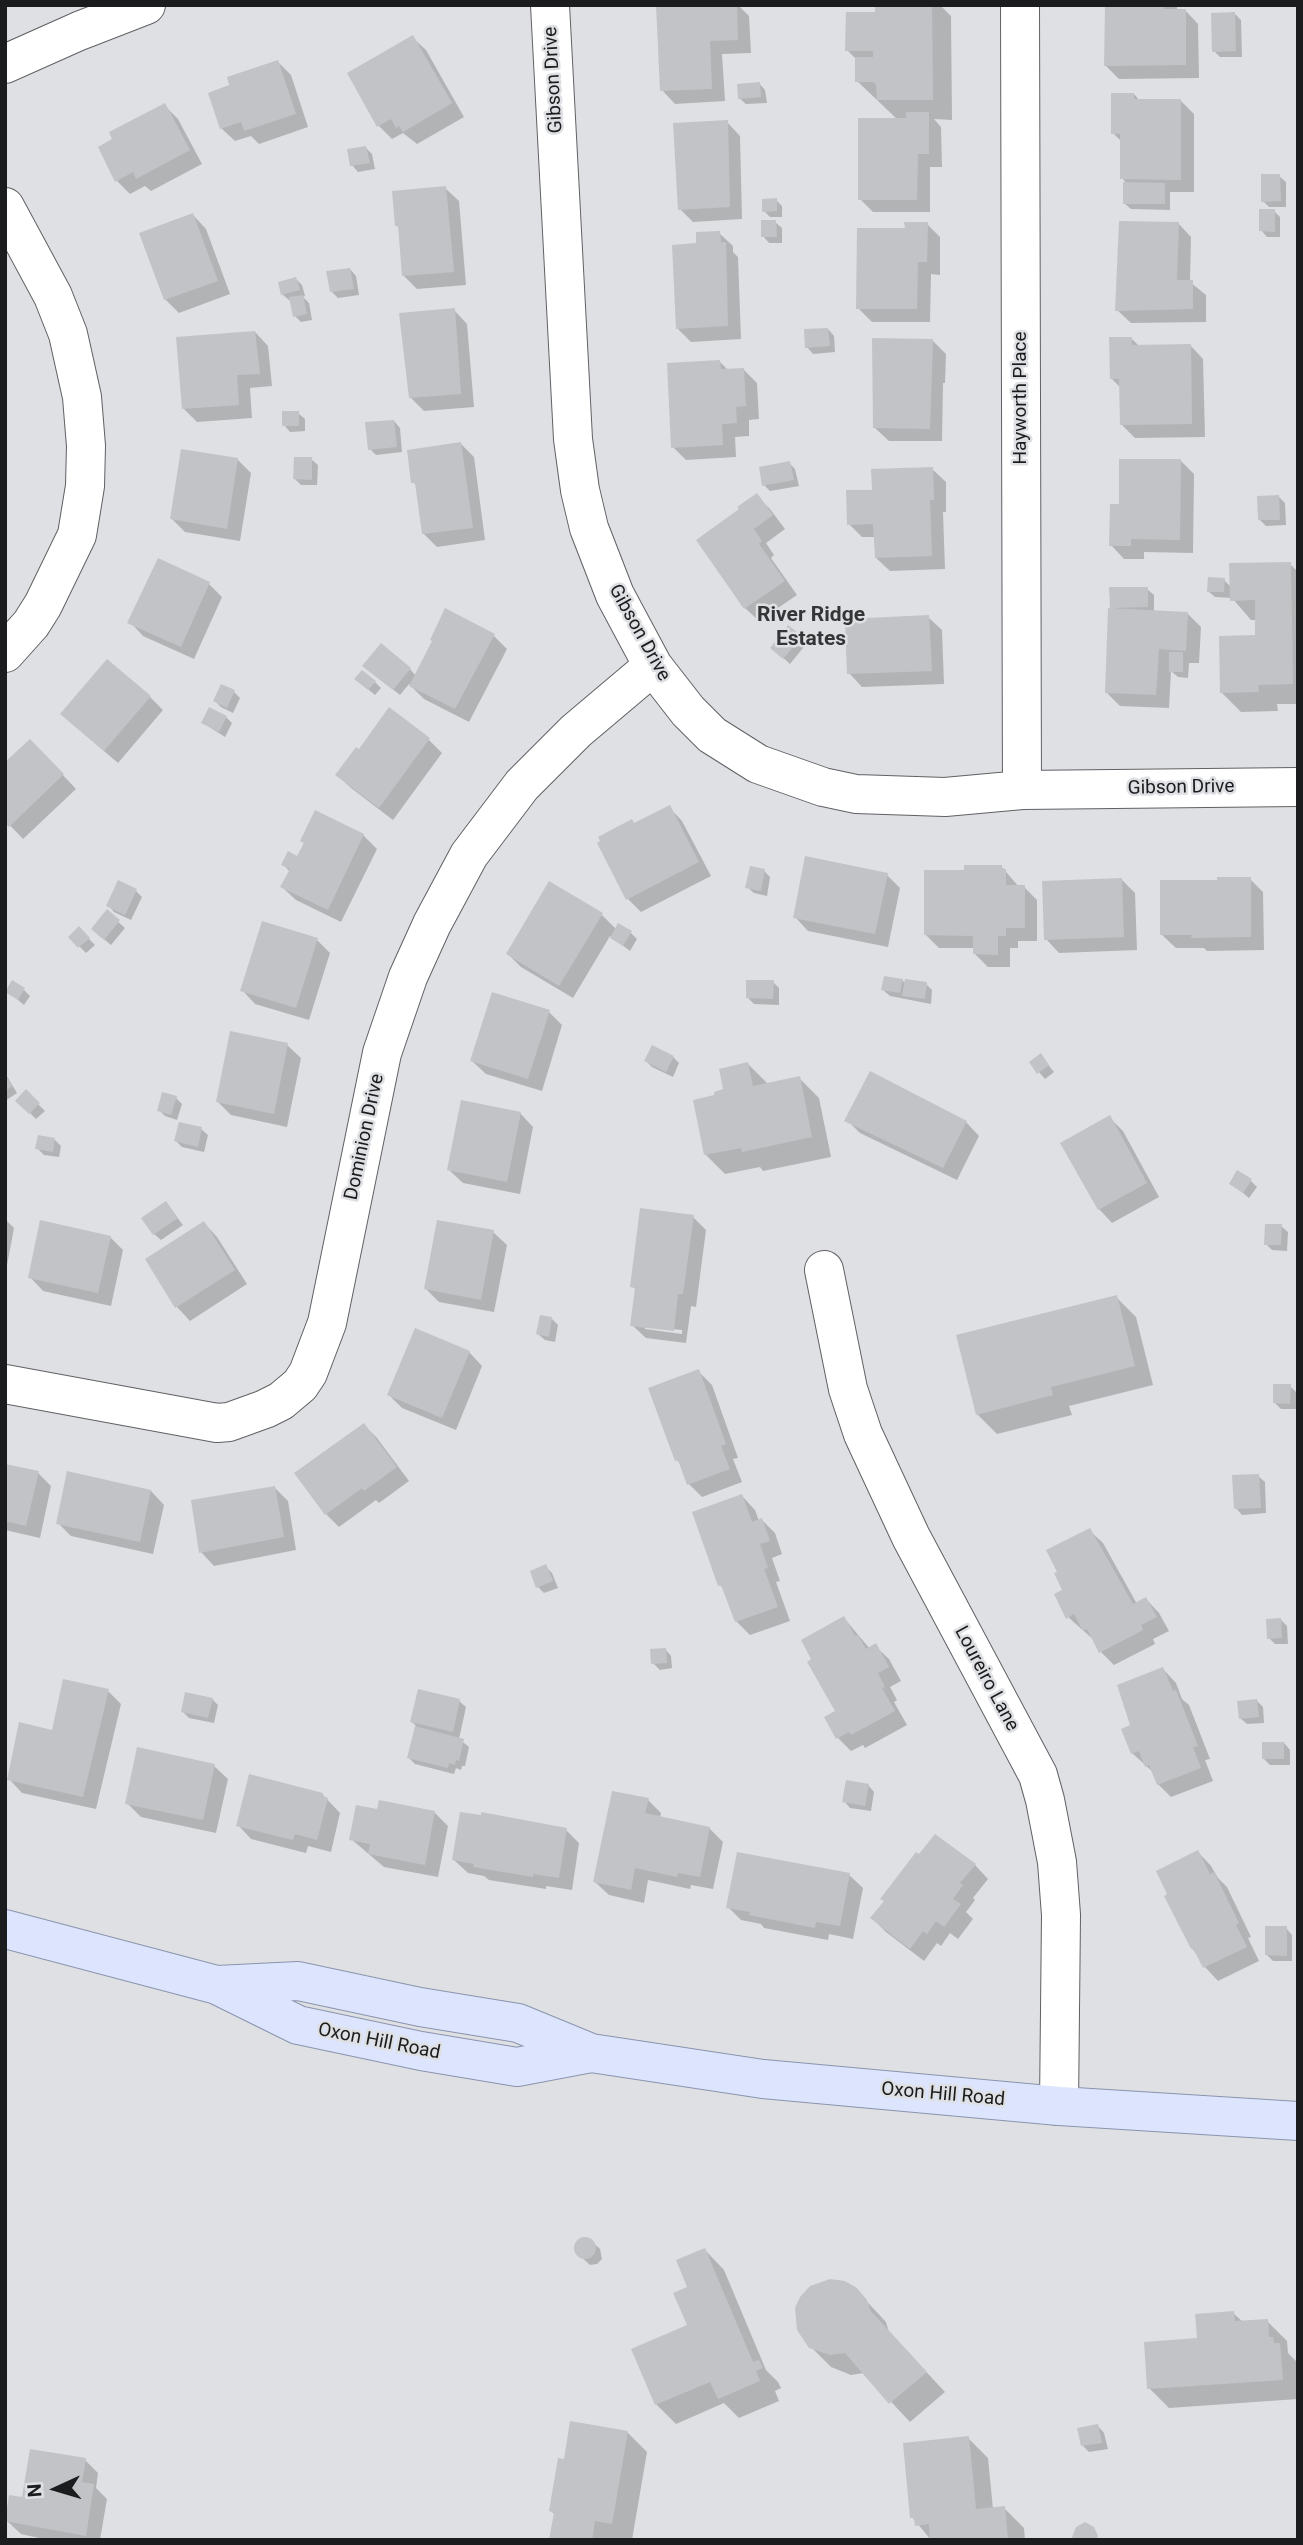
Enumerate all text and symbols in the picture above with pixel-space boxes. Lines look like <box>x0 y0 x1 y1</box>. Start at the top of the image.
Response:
street label: Gibson Drive <box>540 26 568 134</box>
street label: Hayworth Place <box>1010 331 1032 465</box>
street label: Gibson Drive <box>603 581 675 685</box>
district label: River Ridge Estates <box>757 603 865 653</box>
street label: Gibson Drive <box>1127 776 1235 800</box>
street label: Dominion Drive <box>340 1072 390 1202</box>
street label: Loureiro Lane <box>949 1623 1023 1735</box>
street label: Oxon Hill Road <box>316 2019 442 2065</box>
street label: Oxon Hill Road <box>880 2078 1006 2112</box>
north arrow <box>21 2454 91 2524</box>
text: N <box>23 2483 46 2498</box>

